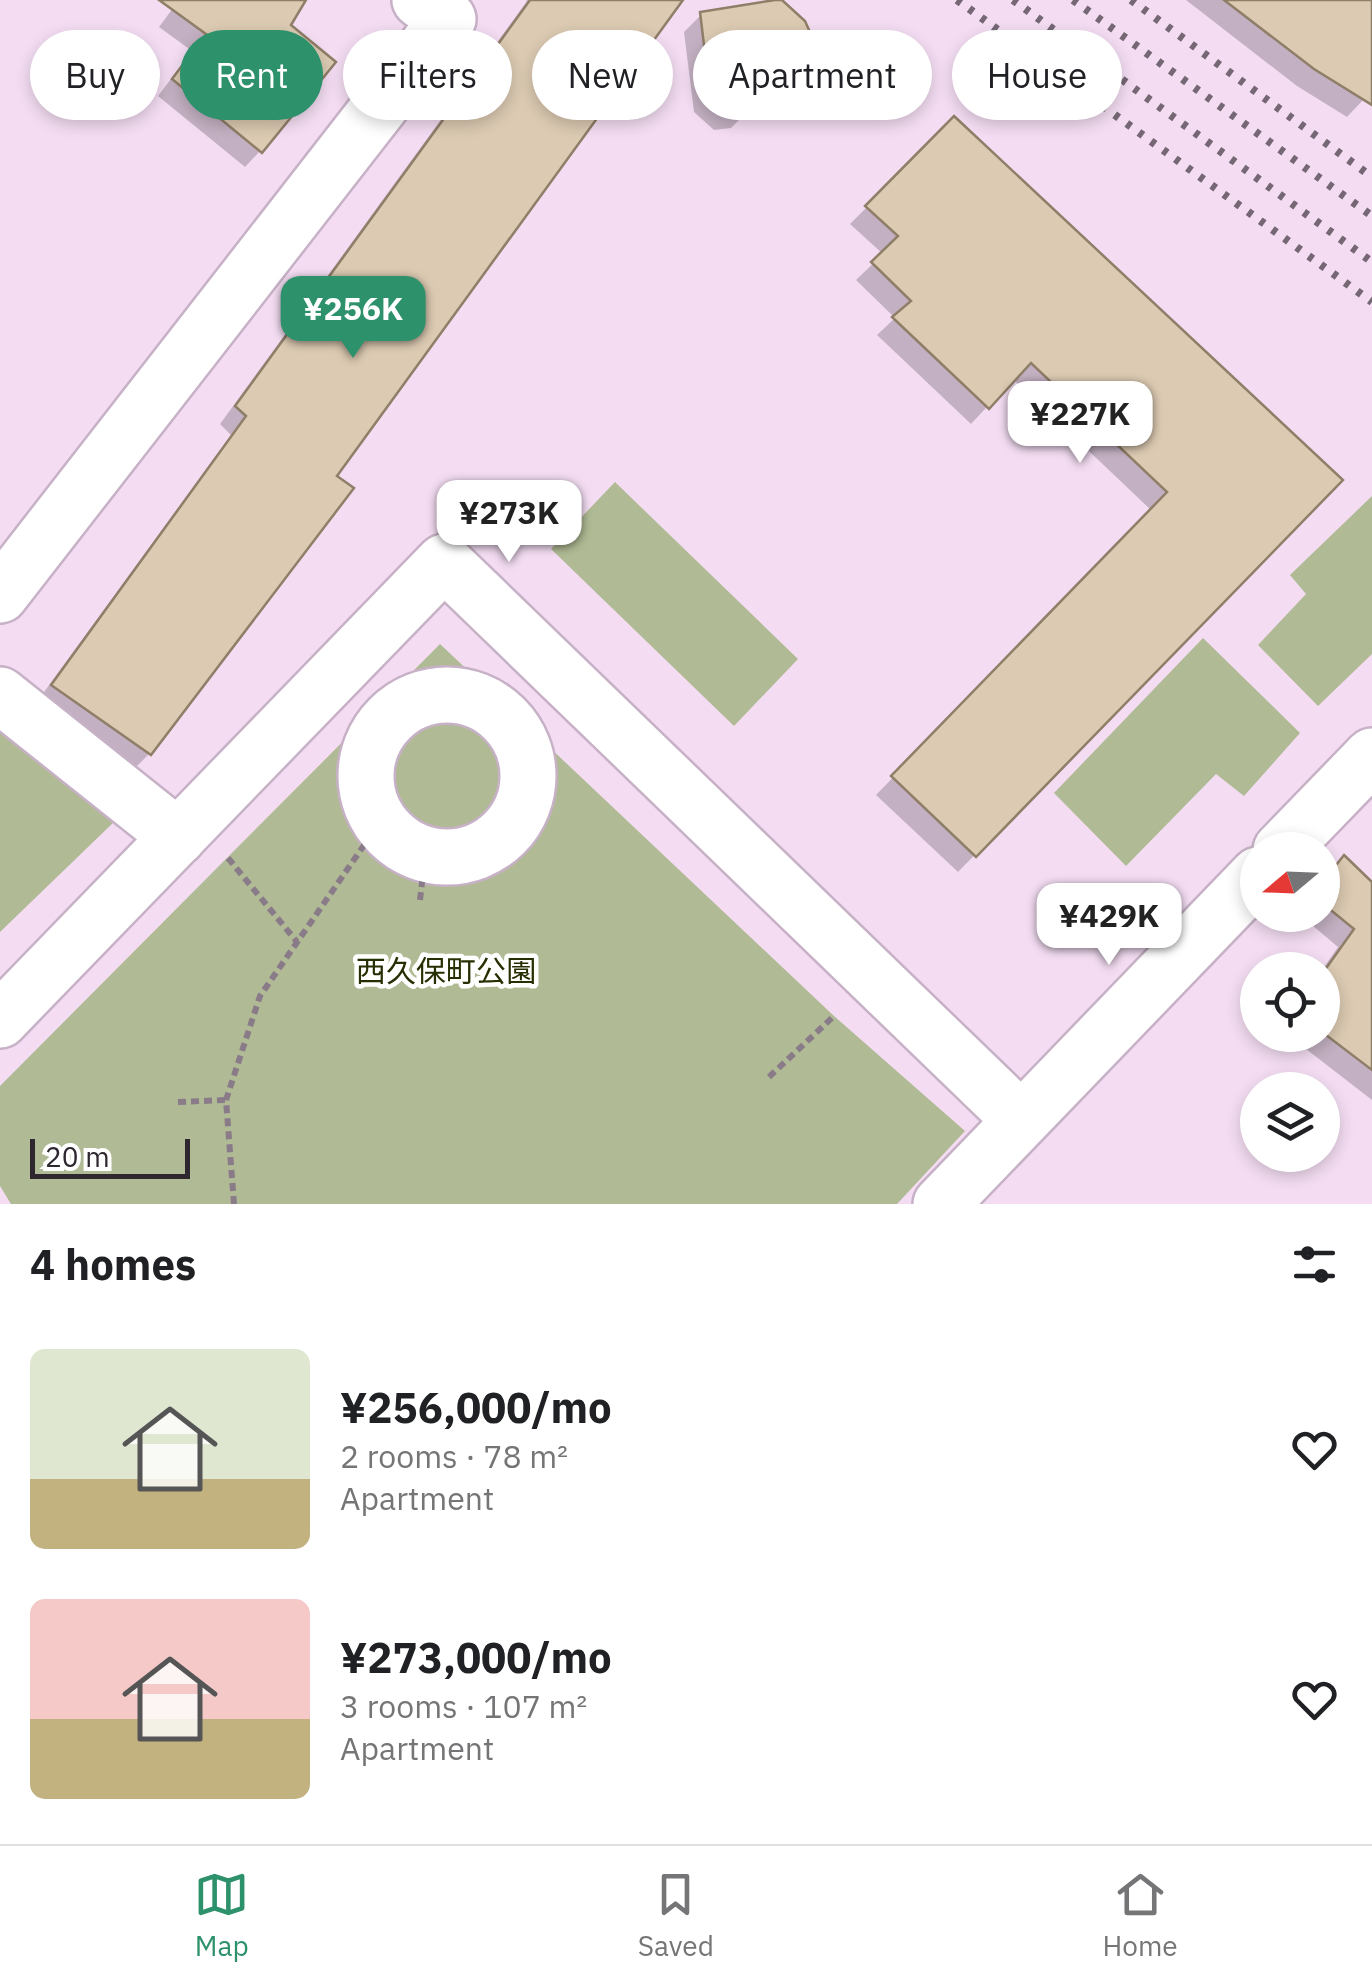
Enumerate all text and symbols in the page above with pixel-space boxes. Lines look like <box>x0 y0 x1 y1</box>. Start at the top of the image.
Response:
chip: Buy <box>30 30 160 120</box>
chip: Rent <box>180 30 323 120</box>
chip: Filters <box>343 30 512 120</box>
chip: New <box>532 30 673 120</box>
chip: Apartment <box>693 30 932 120</box>
chip: House <box>952 30 1122 120</box>
pin: ¥256K <box>283 276 423 361</box>
text: ¥256K <box>303 287 403 329</box>
pin: ¥227K <box>1010 381 1150 466</box>
text: ¥227K <box>1030 392 1130 434</box>
pin: ¥273K <box>439 480 579 565</box>
text: ¥273K <box>459 491 559 533</box>
north arrow <box>1240 832 1340 932</box>
map controls <box>1240 832 1340 1172</box>
pin: ¥429K <box>1039 883 1179 968</box>
text: ¥429K <box>1059 894 1159 936</box>
park label: 西久保町公園 <box>356 951 536 990</box>
button: locate <box>1240 952 1340 1052</box>
button: layers <box>1240 1072 1340 1172</box>
scale bar <box>30 1134 190 1178</box>
text: 20 m <box>45 1138 110 1175</box>
text: 4 homes <box>30 1237 196 1292</box>
icon: filters <box>1287 1237 1342 1292</box>
text: ¥256,000/mo <box>340 1380 612 1435</box>
icon: home <box>110 1389 230 1509</box>
icon: heart <box>1287 1422 1342 1477</box>
text: 2 rooms · 78 m² <box>340 1435 568 1477</box>
text: Apartment <box>340 1477 494 1519</box>
text: ¥273,000/mo <box>340 1630 612 1685</box>
icon: home <box>110 1639 230 1759</box>
icon: heart <box>1287 1672 1342 1727</box>
text: 3 rooms · 107 m² <box>340 1685 587 1727</box>
text: Apartment <box>340 1727 494 1769</box>
tab: Map <box>194 1867 249 1964</box>
tab: Saved <box>638 1867 714 1964</box>
tab: Home <box>1102 1867 1178 1964</box>

